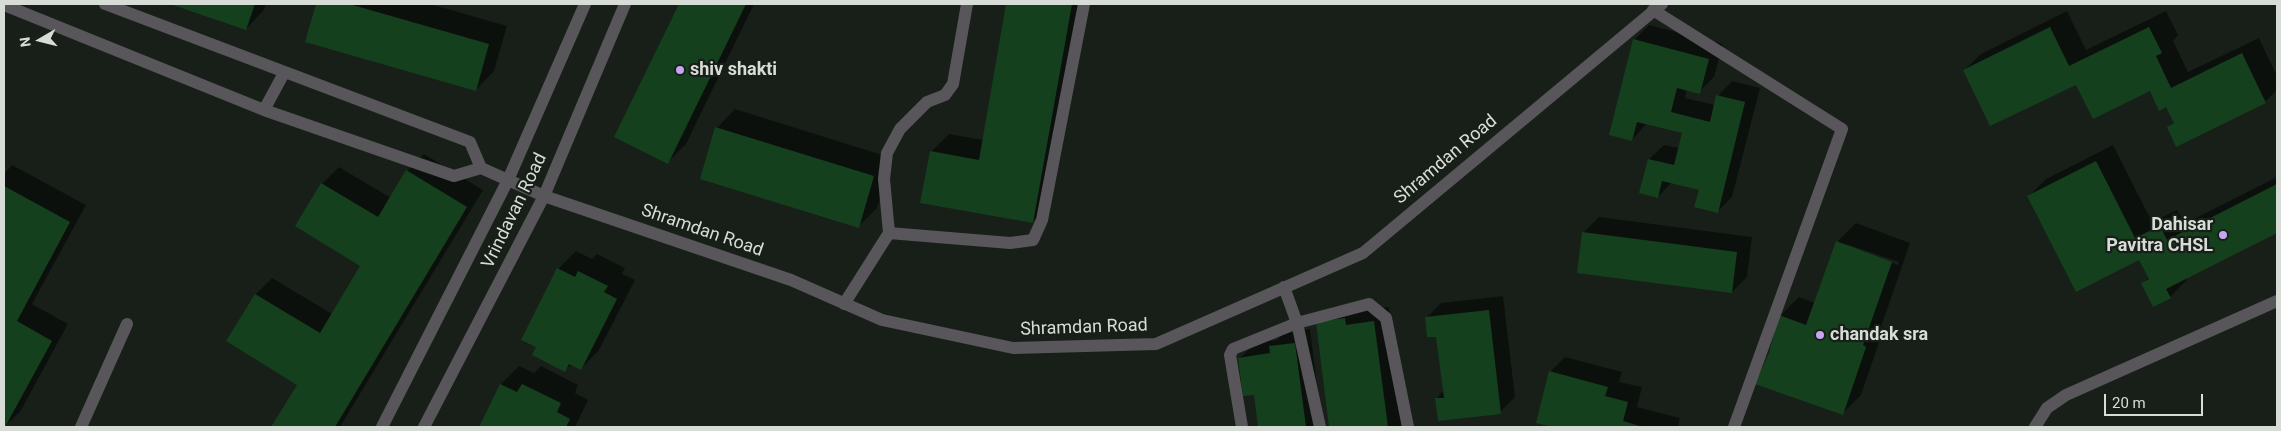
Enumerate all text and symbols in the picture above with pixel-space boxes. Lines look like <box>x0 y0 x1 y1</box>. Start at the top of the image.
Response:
north arrow <box>15 15 65 65</box>
text: N <box>17 36 34 48</box>
place label: shiv shakti <box>690 59 777 81</box>
marker: shiv shakti <box>674 64 686 76</box>
street label: Shramdan Road <box>1390 111 1502 209</box>
street label: Vrindavan Road <box>478 150 552 272</box>
street label: Shramdan Road <box>638 200 766 262</box>
place label: Dahisar Pavitra CHSL <box>2106 214 2213 256</box>
marker: Dahisar Pavitra CHSL <box>2217 229 2229 241</box>
street label: Shramdan Road <box>1020 315 1148 341</box>
place label: chandak sra <box>1830 324 1928 346</box>
marker: chandak sra <box>1814 329 1826 341</box>
scale bar <box>2106 384 2205 416</box>
text: 20 m <box>2112 394 2146 412</box>

